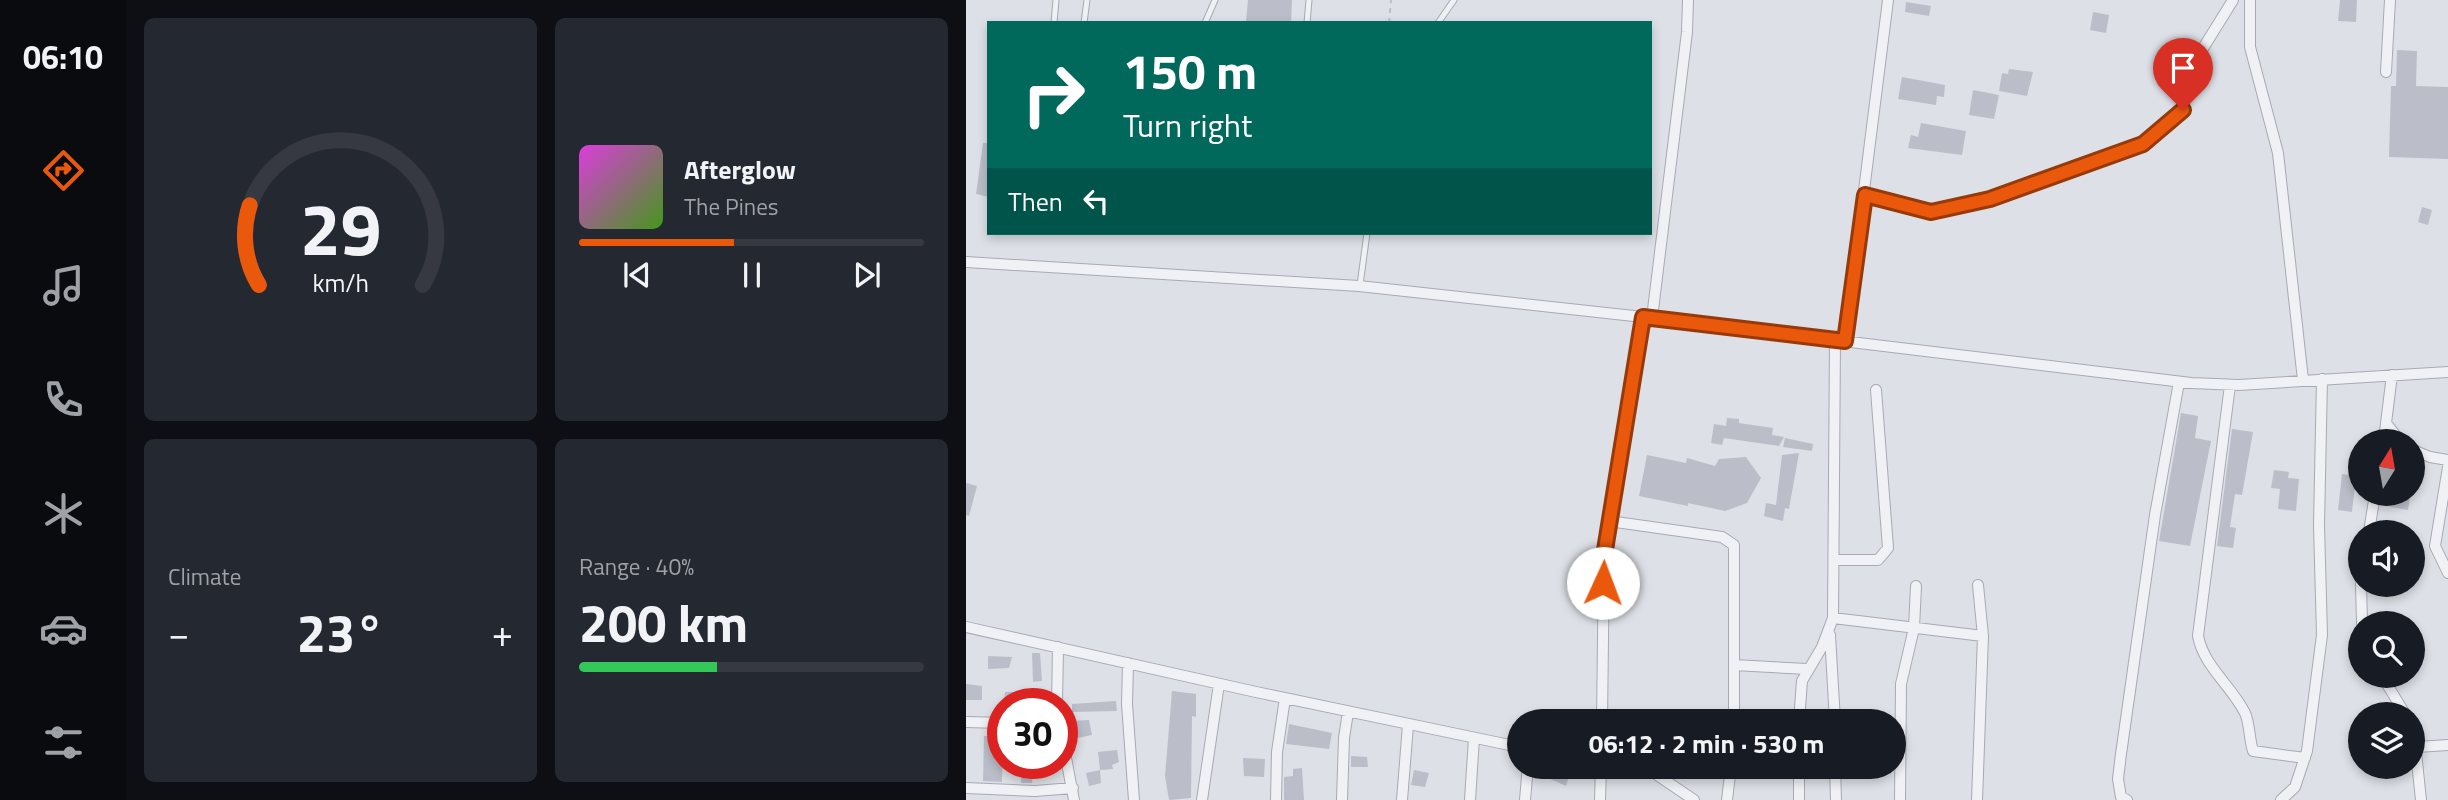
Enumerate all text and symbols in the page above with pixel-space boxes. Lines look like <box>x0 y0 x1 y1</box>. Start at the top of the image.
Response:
text: 06:10 <box>23 33 103 81</box>
text: 150 m <box>1123 33 1257 108</box>
pin <box>2153 38 2213 110</box>
icon: right <box>1008 49 1099 140</box>
icon: arrive <box>2164 49 2202 87</box>
text: Turn right <box>1123 101 1252 149</box>
icon: directions <box>39 146 88 195</box>
text: Afterglow <box>684 150 796 189</box>
text: 29 <box>300 174 381 284</box>
text: Then <box>1008 182 1063 221</box>
icon: left <box>1077 182 1115 220</box>
text: The Pines <box>684 189 778 224</box>
icon: previous <box>618 256 656 294</box>
icon: pause <box>733 256 771 294</box>
icon: next <box>848 256 886 294</box>
icon: music <box>39 261 88 310</box>
text: km/h <box>312 264 369 302</box>
icon: phone <box>39 375 88 424</box>
north arrow <box>2348 429 2426 506</box>
map controls <box>2348 429 2425 779</box>
icon: climate <box>39 489 88 538</box>
button: sound <box>2348 520 2425 597</box>
position arrow <box>1566 546 1640 620</box>
text: Range · 40% <box>579 549 694 584</box>
text: Climate <box>168 559 241 594</box>
text: 200 km <box>579 583 748 662</box>
text: 23° <box>297 593 384 672</box>
icon: car <box>39 604 88 653</box>
text: − <box>168 604 189 662</box>
text: + <box>492 604 513 662</box>
button: search <box>2348 611 2425 688</box>
speed limit sign: 30 <box>987 688 1078 779</box>
button: layers <box>2348 702 2425 779</box>
icon: filters <box>39 718 88 767</box>
text: 06:12 · 2 min · 530 m <box>1589 724 1824 763</box>

